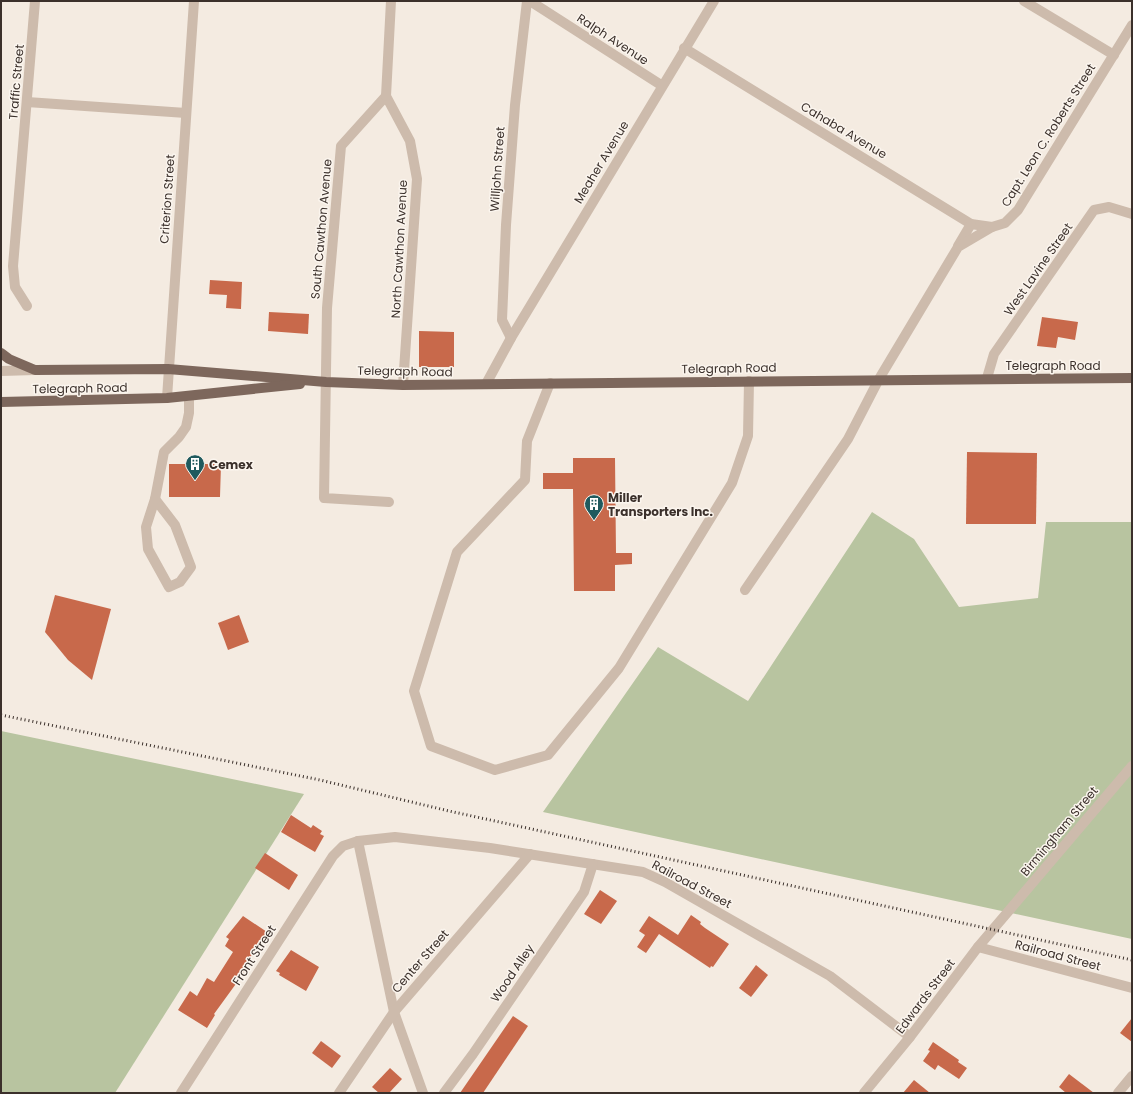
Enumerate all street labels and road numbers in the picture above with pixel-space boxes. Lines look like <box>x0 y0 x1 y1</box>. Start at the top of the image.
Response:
street label: Ralph Avenue <box>574 9 652 69</box>
street label: Traffic Street <box>4 44 28 120</box>
street label: Capt. Leon C. Roberts Street <box>997 60 1099 210</box>
street label: Cahaba Avenue <box>798 98 890 162</box>
street label: Meaher Avenue <box>570 117 632 207</box>
street label: Willjohn Street <box>486 126 508 212</box>
street label: Criterion Street <box>155 154 179 244</box>
street label: South Cawthon Avenue <box>306 158 336 300</box>
street label: North Cawthon Avenue <box>387 179 411 319</box>
street label: West Lavine Street <box>1000 219 1076 319</box>
street label: Telegraph Road <box>1005 357 1101 374</box>
street label: Telegraph Road <box>681 359 777 377</box>
street label: Telegraph Road <box>357 362 453 380</box>
street label: Telegraph Road <box>32 379 128 397</box>
street label: Birmingham Street <box>1016 782 1102 880</box>
street label: Railroad Street <box>649 856 735 912</box>
street label: Front Street <box>228 922 280 988</box>
street label: Center Street <box>388 926 452 996</box>
street label: Railroad Street <box>1013 935 1103 975</box>
street label: Wood Alley <box>486 940 538 1005</box>
street label: Edwards Street <box>891 955 959 1037</box>

